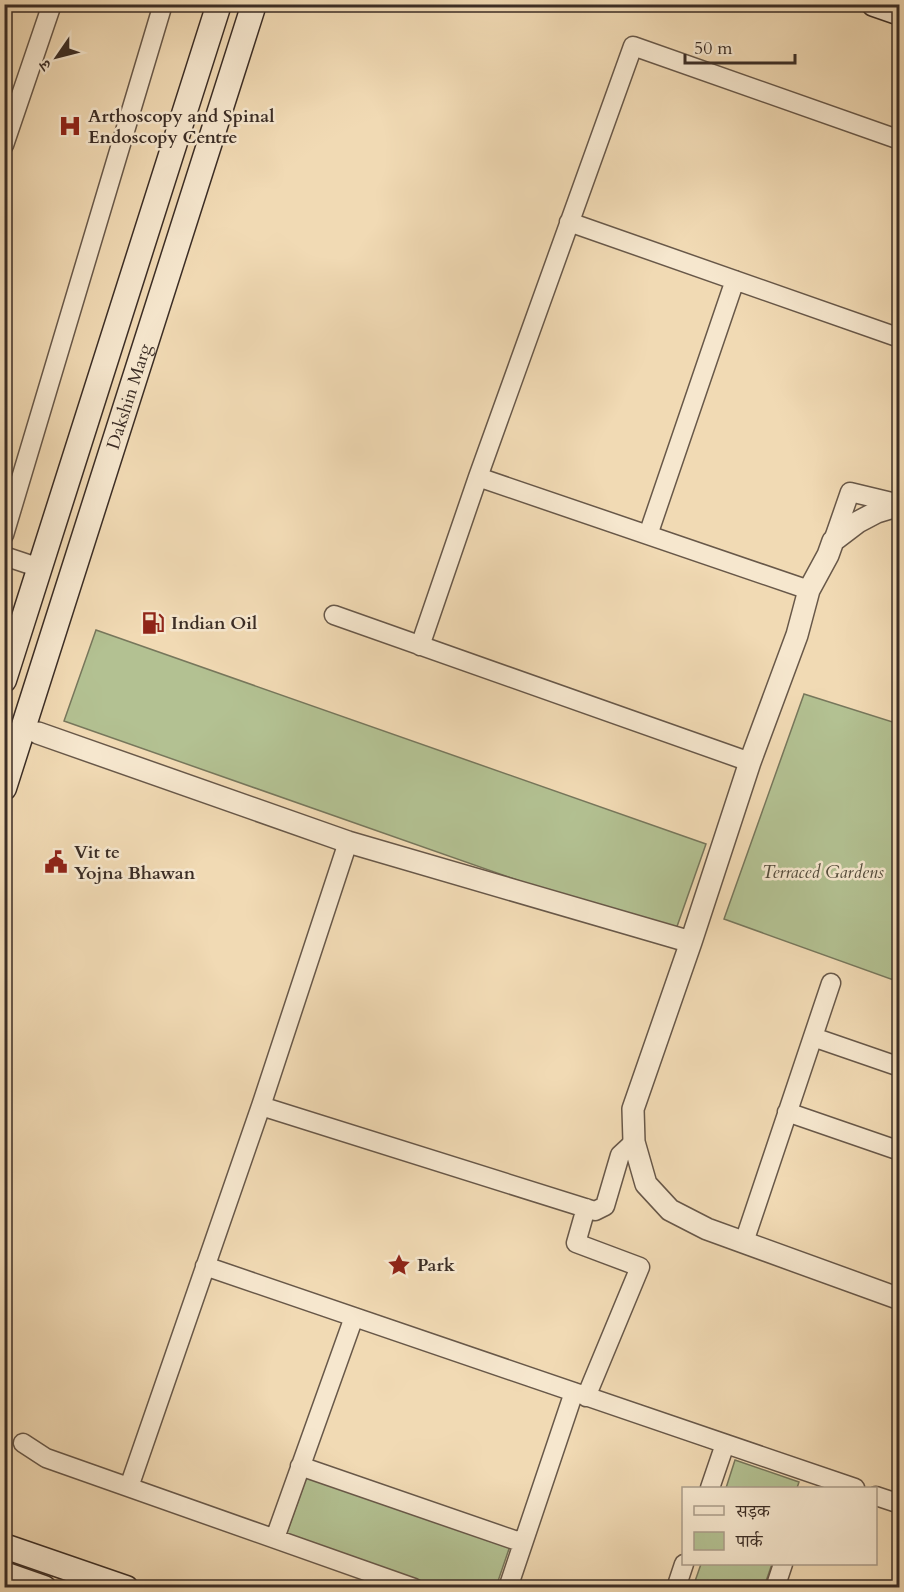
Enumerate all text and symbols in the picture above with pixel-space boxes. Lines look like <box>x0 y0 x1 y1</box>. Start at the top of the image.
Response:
north arrow <box>27 27 87 87</box>
scale bar <box>685 27 794 65</box>
text: 50 m <box>694 36 733 61</box>
text: उ <box>33 54 57 75</box>
place label: Arthoscopy and Spinal Endoscopy Centre <box>88 104 274 150</box>
hospital icon: Arthoscopy and Spinal Endoscopy Centre <box>57 113 83 139</box>
street label: Dakshin Marg <box>100 340 158 452</box>
fuel station icon: Indian Oil <box>140 610 166 636</box>
place label: Indian Oil <box>171 611 257 636</box>
place label: Vit te Yojna Bhawan <box>74 840 196 886</box>
public building icon: Vit te Yojna Bhawan <box>43 849 69 875</box>
park label: Terraced Gardens <box>762 860 884 885</box>
place icon: Park <box>386 1252 412 1278</box>
place label: Park <box>417 1253 456 1278</box>
legend <box>682 1487 877 1565</box>
text: सड़क <box>735 1499 771 1524</box>
text: पार्क <box>735 1529 764 1554</box>

